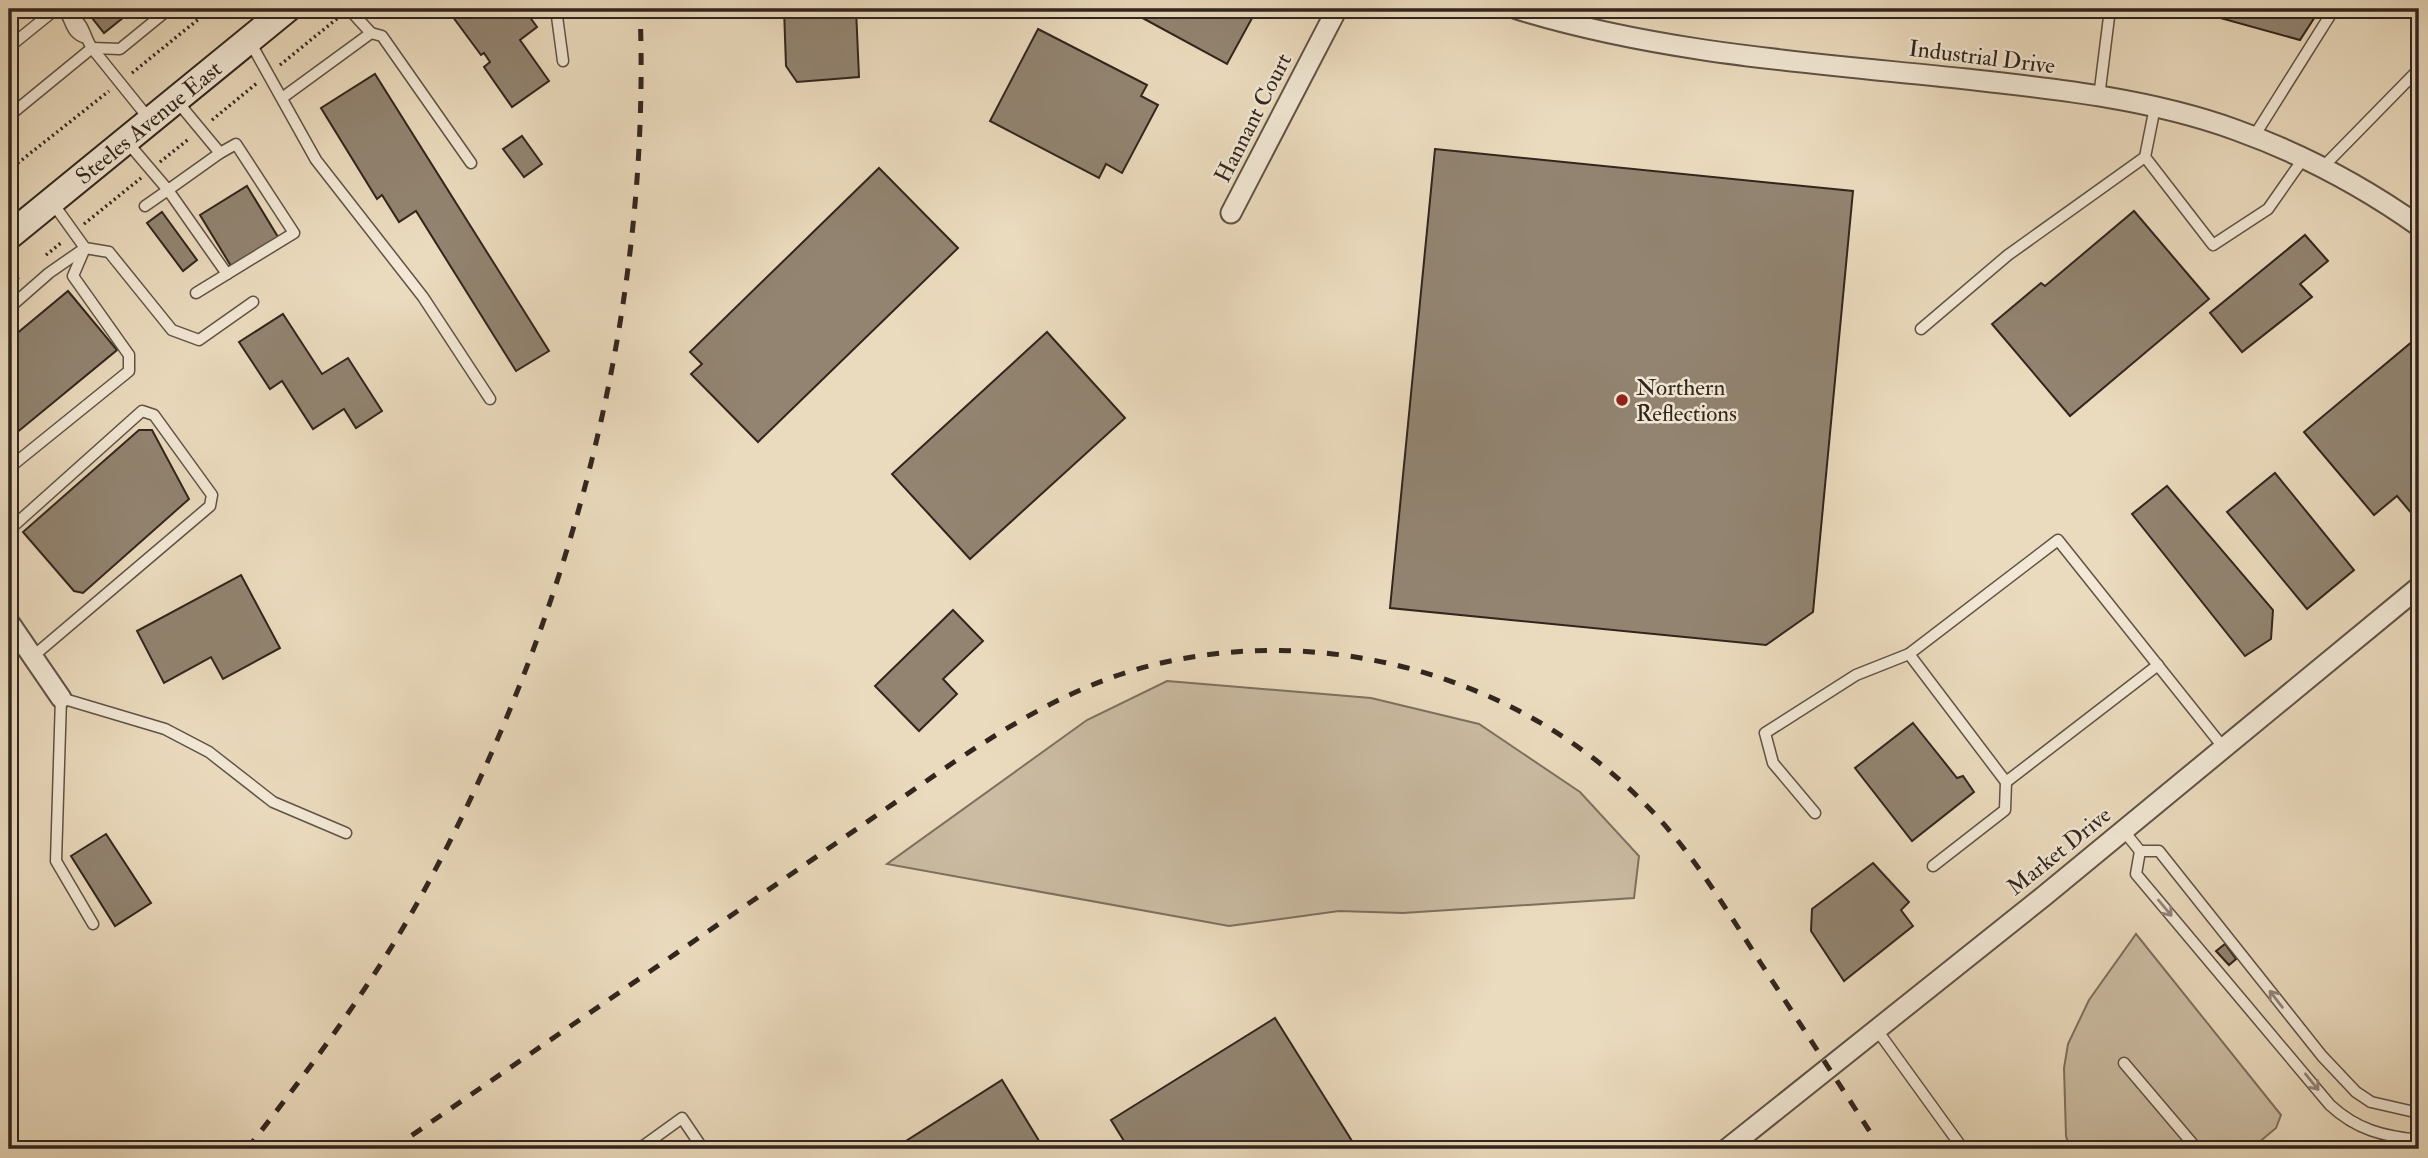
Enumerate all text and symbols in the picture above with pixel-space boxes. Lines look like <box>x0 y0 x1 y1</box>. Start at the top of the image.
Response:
street label: Industrial Drive <box>1907 34 2057 80</box>
street label: Hannant Court <box>1208 48 1298 188</box>
street label: Steeles Avenue East <box>69 54 228 190</box>
place label: Northern Reflections <box>1636 373 1737 428</box>
marker: Northern Reflections <box>1614 392 1630 408</box>
street label: Market Drive <box>2001 800 2117 902</box>
one-way arrow <box>2157 899 2173 917</box>
one-way arrow <box>2269 990 2284 1008</box>
one-way arrow <box>2304 1073 2319 1091</box>

